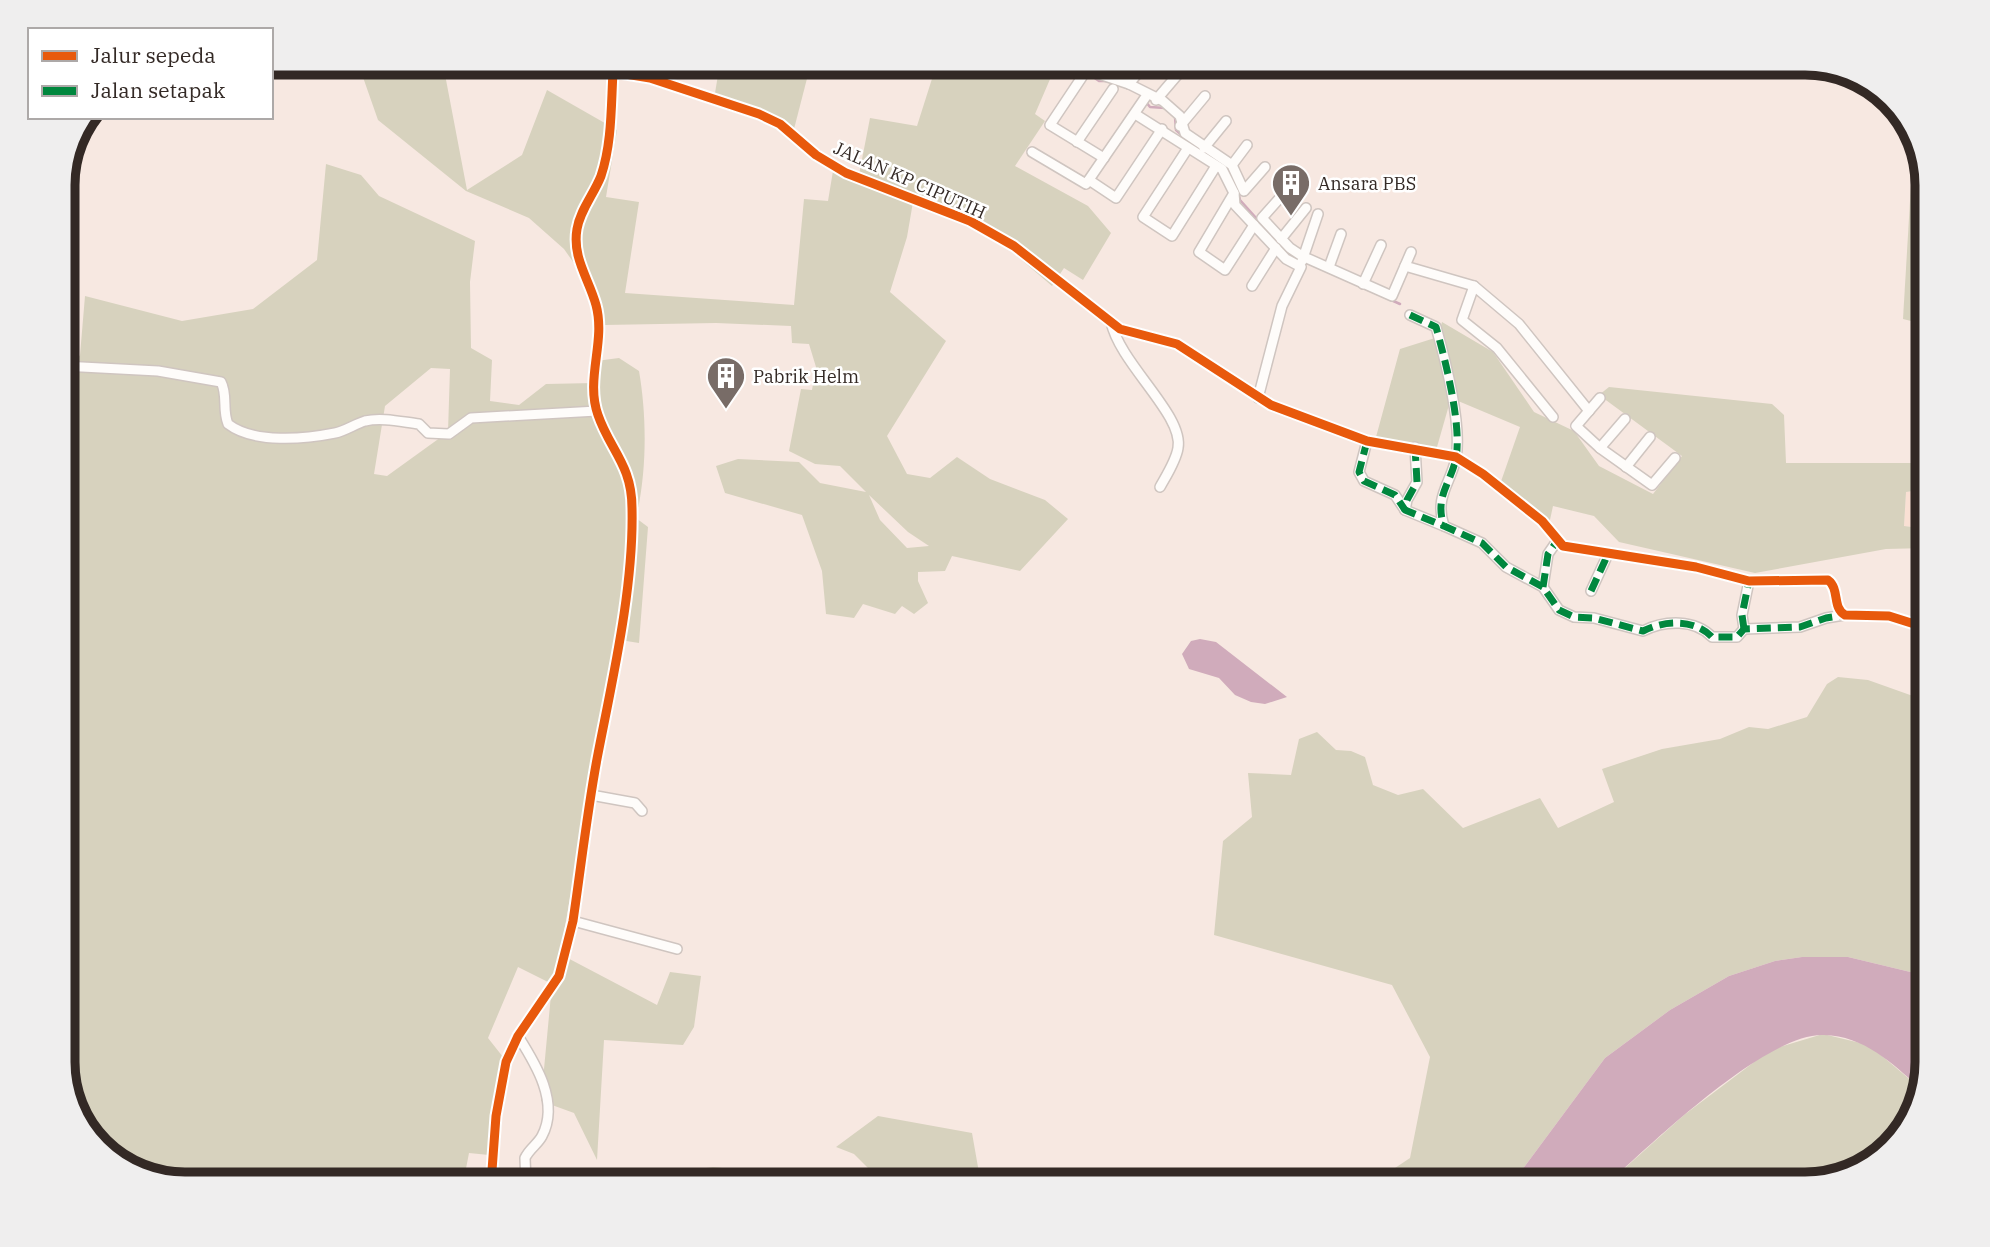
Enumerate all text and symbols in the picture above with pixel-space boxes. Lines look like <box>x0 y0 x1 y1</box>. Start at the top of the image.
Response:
legend <box>28 28 273 119</box>
text: Jalur sepeda <box>91 41 216 69</box>
text: Jalan setapak <box>91 76 226 104</box>
street label: JALAN KP CIPUTIH <box>830 136 990 224</box>
building icon: Ansara PBS <box>1270 162 1312 217</box>
place label: Ansara PBS <box>1318 172 1416 195</box>
building icon: Pabrik Helm <box>705 355 747 410</box>
place label: Pabrik Helm <box>753 365 859 388</box>

